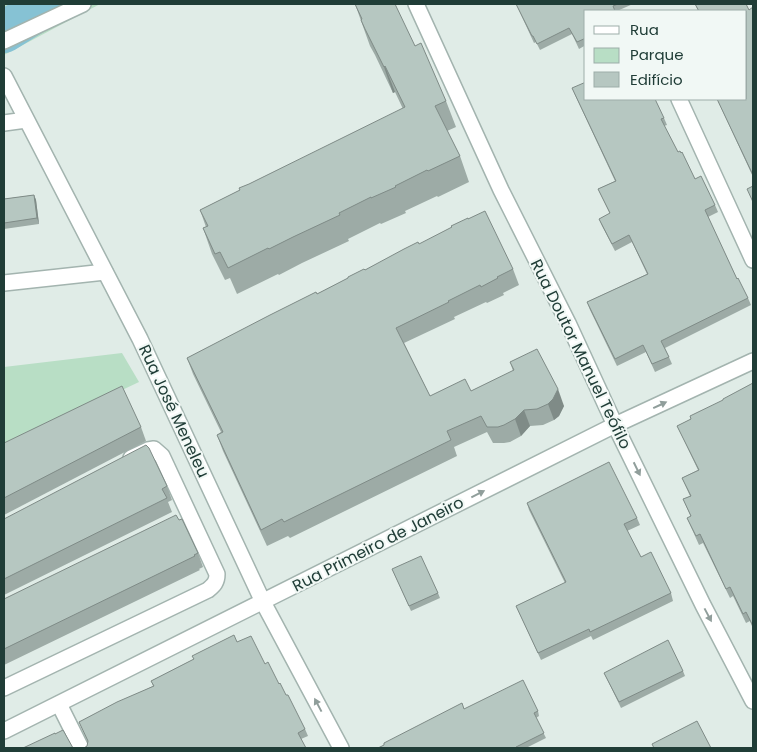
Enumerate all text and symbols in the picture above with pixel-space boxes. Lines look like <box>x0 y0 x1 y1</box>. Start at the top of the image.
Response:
legend <box>584 10 747 100</box>
text: Rua <box>630 19 659 40</box>
text: Parque <box>630 44 683 65</box>
text: Edifício <box>630 69 683 90</box>
street label: Rua Doutor Manuel Teófilo <box>525 255 637 453</box>
street label: Rua José Meneleu <box>133 341 215 481</box>
one-way arrow <box>652 401 667 409</box>
one-way arrow <box>633 462 641 476</box>
one-way arrow <box>471 490 485 498</box>
street label: Rua Primeiro de Janeiro <box>288 491 468 597</box>
one-way arrow <box>704 608 713 622</box>
one-way arrow <box>314 698 322 713</box>

